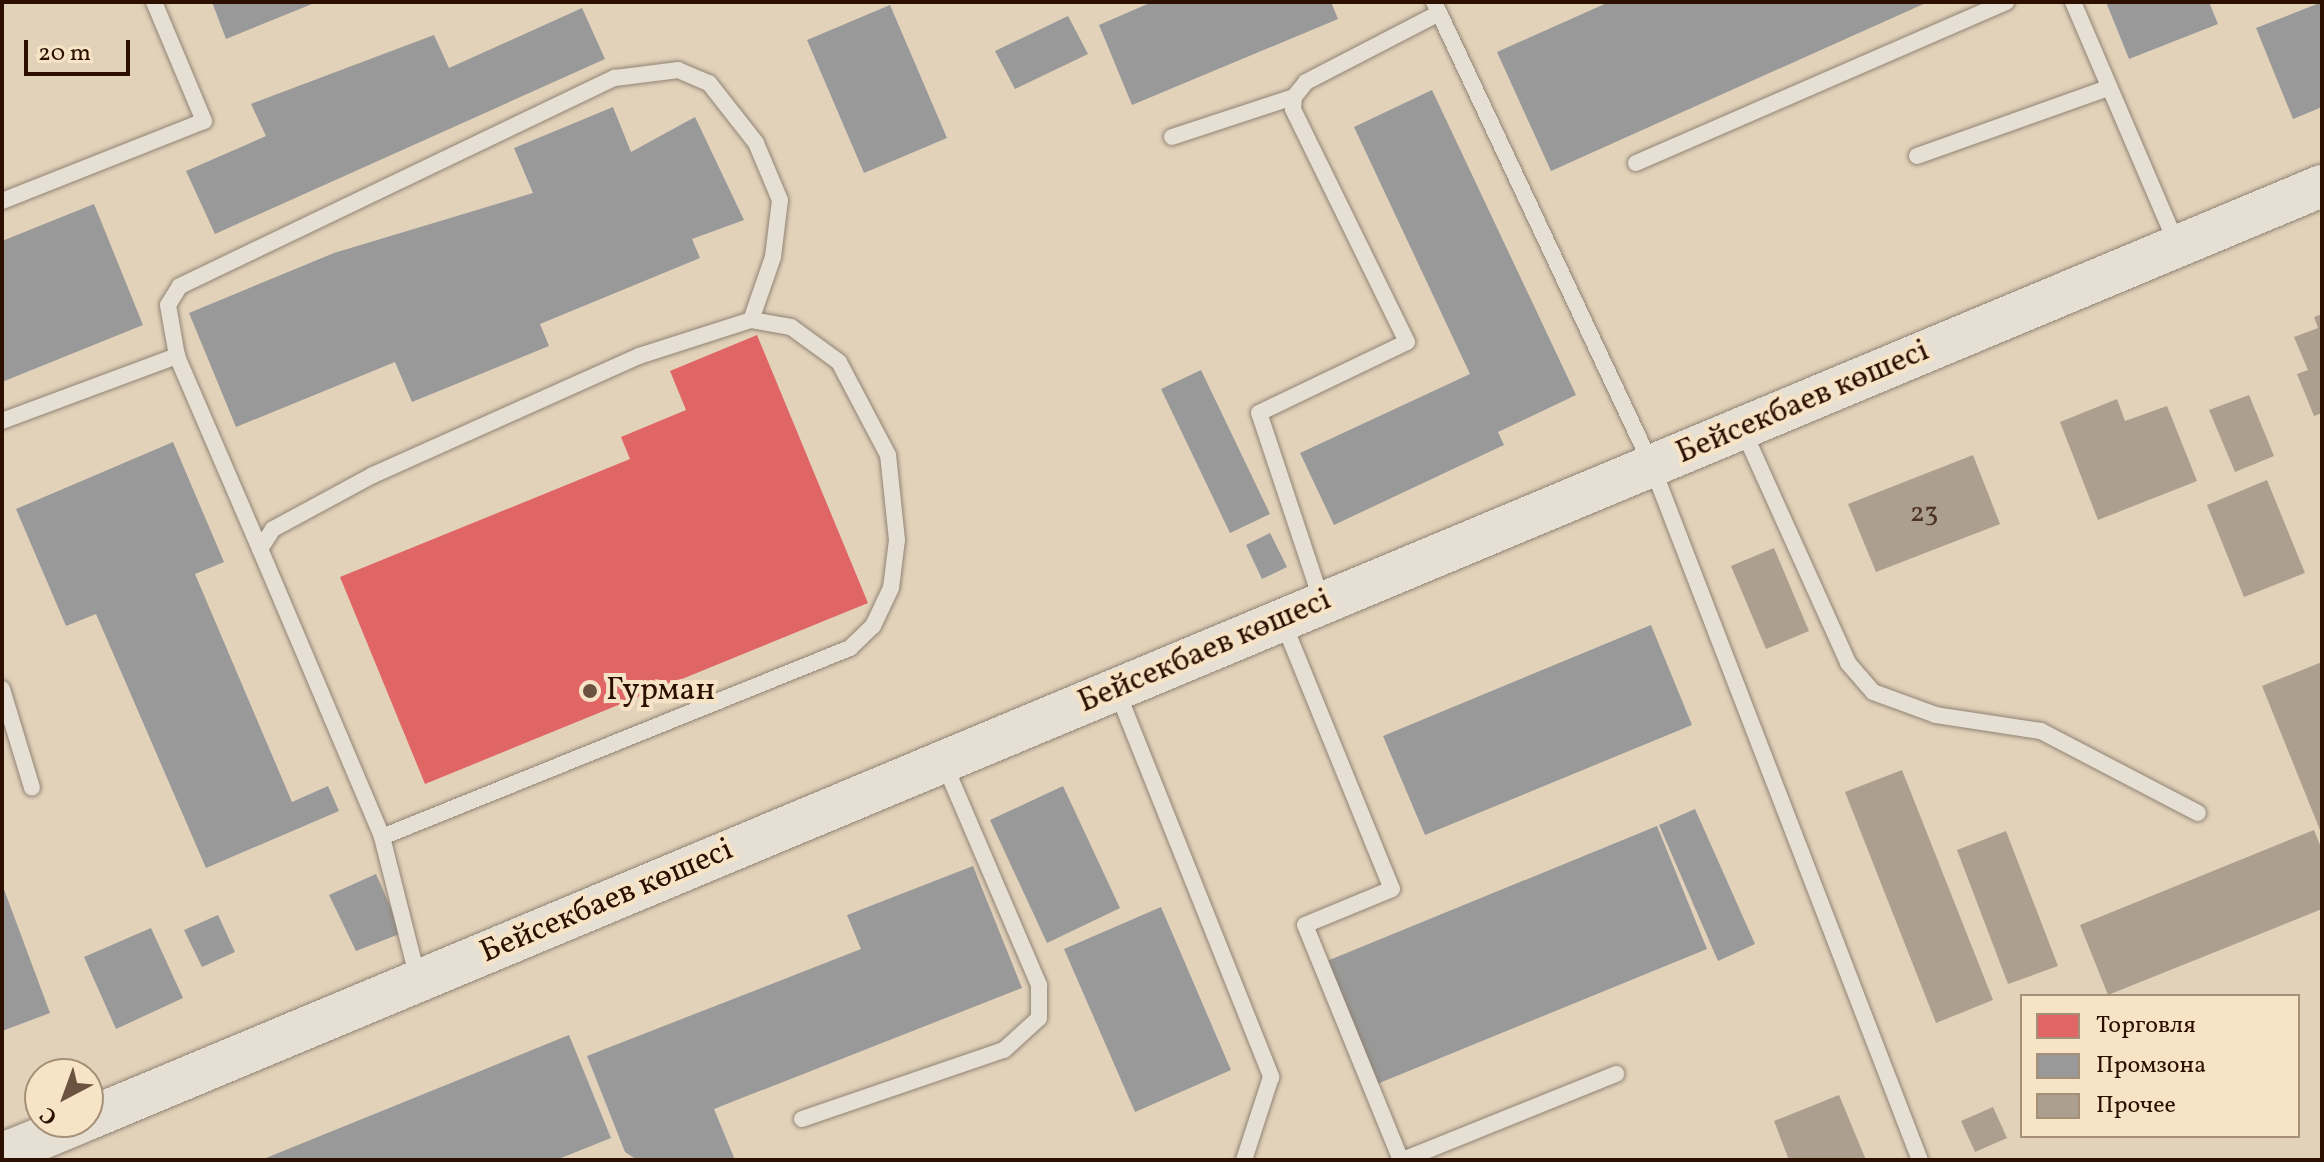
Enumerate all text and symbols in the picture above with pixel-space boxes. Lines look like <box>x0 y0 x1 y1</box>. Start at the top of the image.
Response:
scale bar <box>28 24 134 74</box>
text: 20 m <box>38 37 91 71</box>
street label: Бейсекбаев көшесі <box>1671 332 1935 474</box>
house number: 23 <box>1910 497 1938 531</box>
street label: Бейсекбаев көшесі <box>1073 581 1337 723</box>
place label: Гурман <box>606 672 715 710</box>
marker: Гурман <box>581 682 599 700</box>
street label: Бейсекбаев көшесі <box>475 831 739 973</box>
legend <box>2020 994 2300 1138</box>
text: Торговля <box>2096 1009 2196 1043</box>
text: Промзона <box>2096 1049 2206 1083</box>
north arrow <box>24 1058 104 1138</box>
text: Прочее <box>2096 1089 2176 1123</box>
text: С <box>34 1099 65 1131</box>

